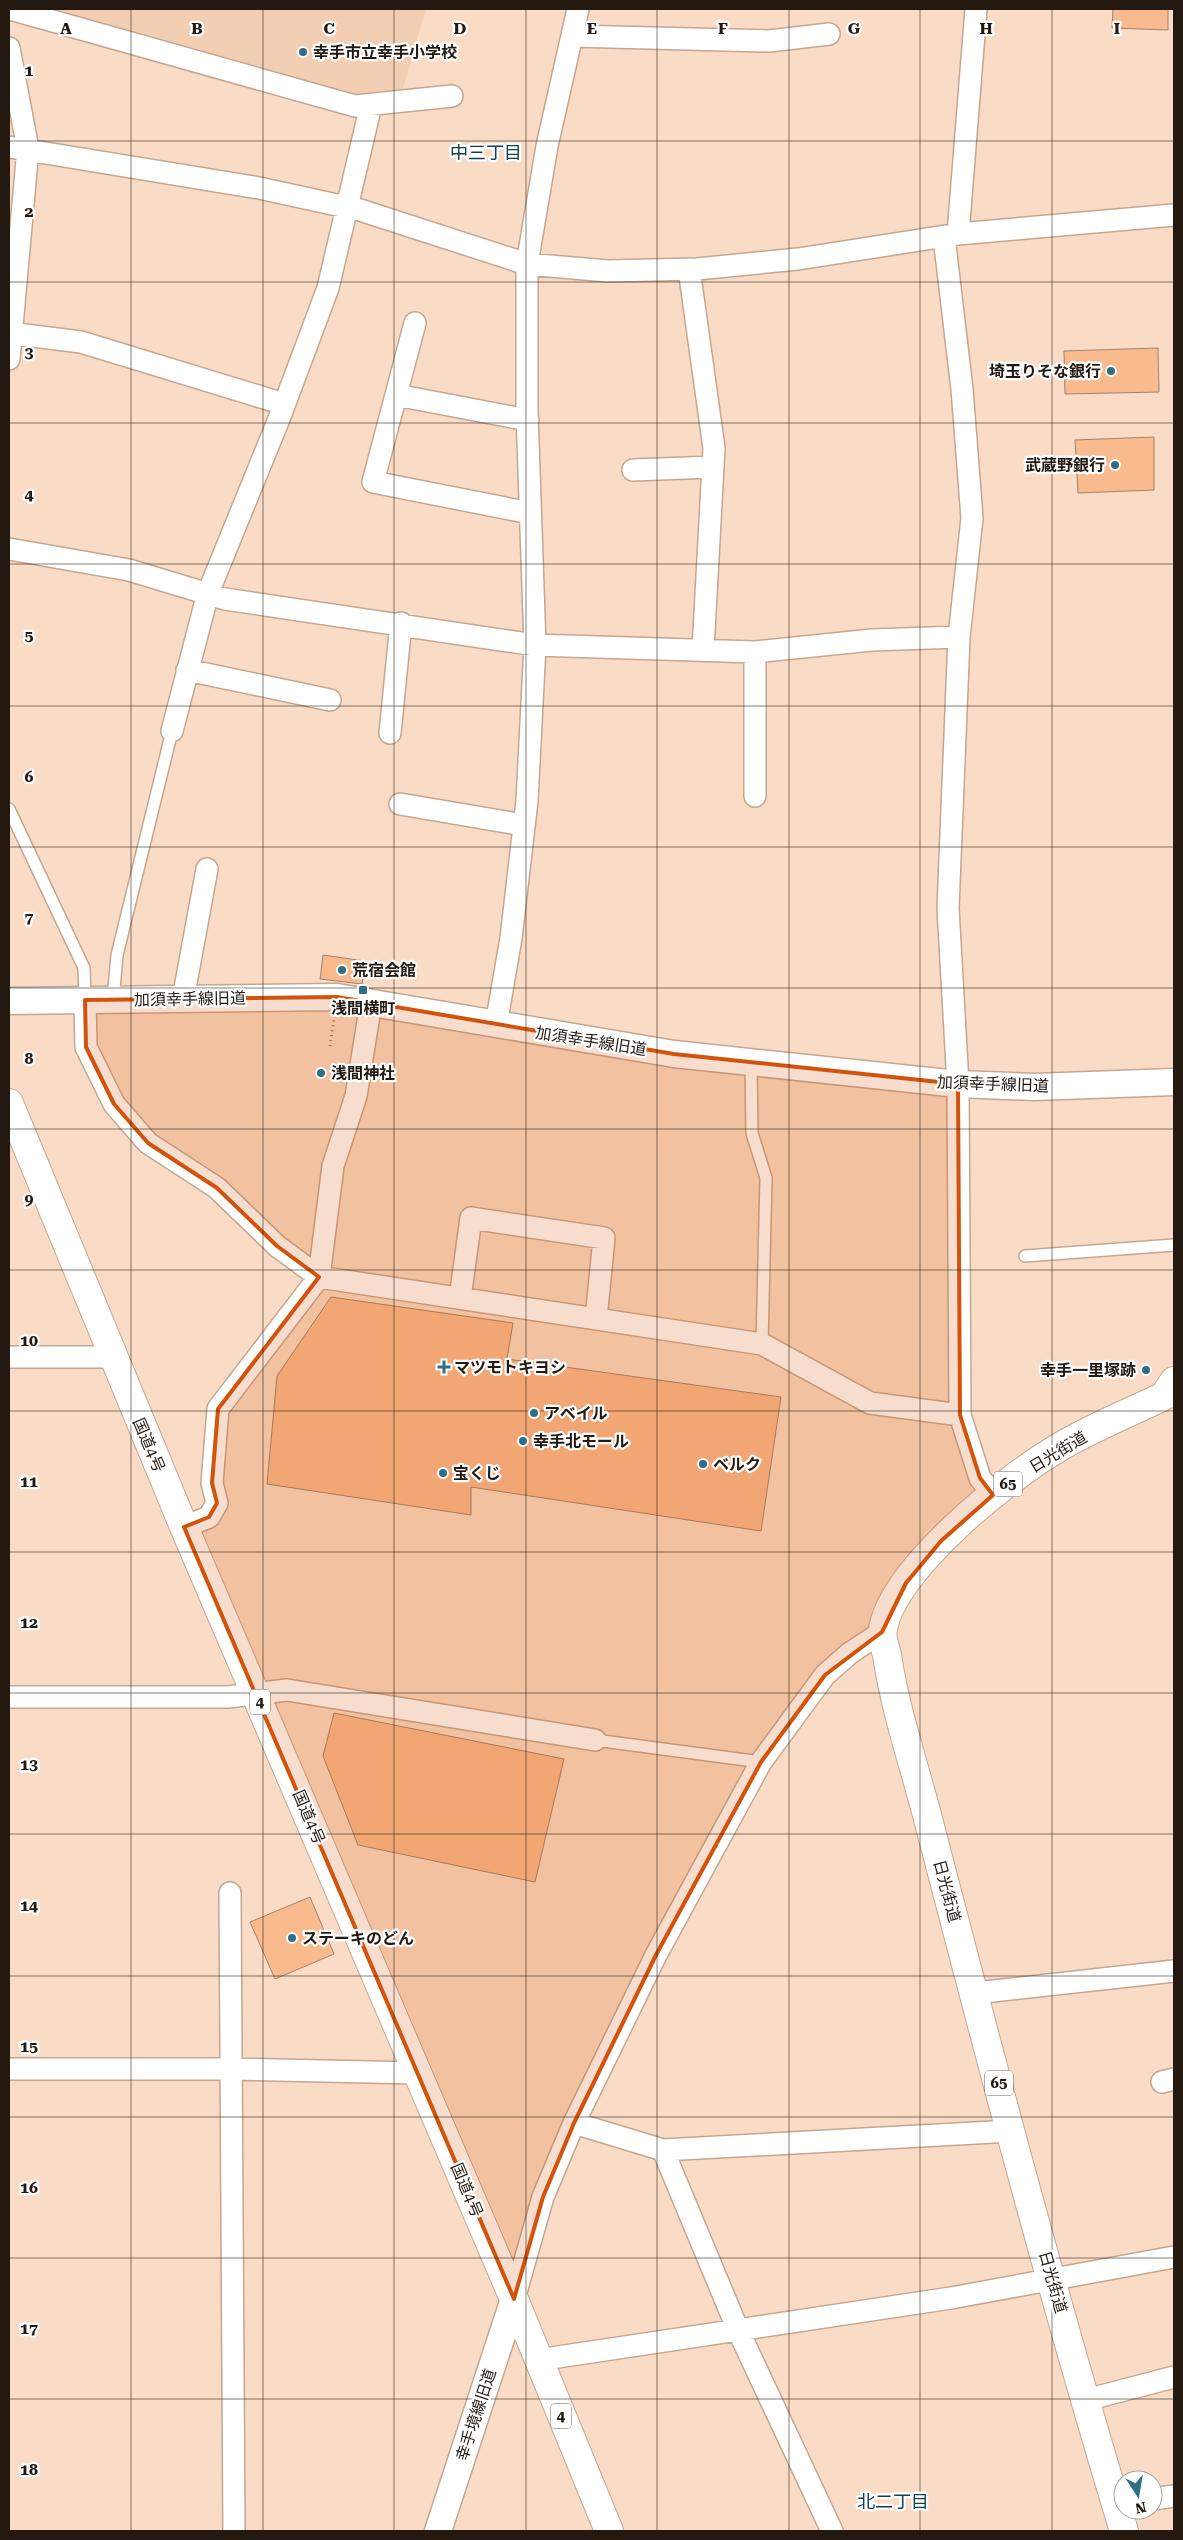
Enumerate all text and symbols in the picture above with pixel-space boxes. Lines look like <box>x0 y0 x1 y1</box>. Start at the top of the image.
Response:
text: A <box>60 19 72 38</box>
text: B <box>191 19 203 38</box>
text: C <box>323 19 335 38</box>
text: D <box>454 19 467 38</box>
text: E <box>587 19 597 38</box>
text: F <box>718 19 728 38</box>
text: G <box>848 19 861 38</box>
text: H <box>979 19 993 38</box>
text: I <box>1114 19 1120 38</box>
place label: 幸手市立幸手小学校 <box>313 43 457 62</box>
marker: 幸手市立幸手小学校 <box>297 46 309 58</box>
text: 1 <box>25 61 34 80</box>
district label: 中三丁目 <box>450 142 522 163</box>
text: 2 <box>25 202 34 221</box>
text: 3 <box>25 343 34 362</box>
place label: 埼玉りそな銀行 <box>989 362 1101 381</box>
marker: 埼玉りそな銀行 <box>1105 365 1117 377</box>
place label: 武蔵野銀行 <box>1025 456 1105 475</box>
marker: 武蔵野銀行 <box>1109 459 1121 471</box>
text: 4 <box>25 485 34 504</box>
text: 5 <box>25 626 34 645</box>
text: 6 <box>25 767 34 786</box>
text: 7 <box>25 908 34 927</box>
place label: 荒宿会館 <box>352 961 416 980</box>
marker: 荒宿会館 <box>336 964 348 976</box>
marker: 浅間横町 <box>357 984 369 996</box>
street label: 加須幸手線旧道 <box>134 989 246 1009</box>
place label: 浅間横町 <box>331 999 395 1018</box>
street label: 加須幸手線旧道 <box>534 1023 648 1059</box>
text: 8 <box>25 1049 34 1068</box>
place label: 浅間神社 <box>331 1064 395 1083</box>
marker: 浅間神社 <box>315 1067 327 1079</box>
street label: 加須幸手線旧道 <box>937 1073 1049 1095</box>
text: 9 <box>25 1190 34 1209</box>
text: 10 <box>20 1331 38 1350</box>
place label: マツモトキヨシ <box>454 1358 566 1377</box>
marker: マツモトキヨシ <box>438 1361 450 1373</box>
place label: 幸手一里塚跡 <box>1040 1361 1136 1380</box>
marker: 幸手一里塚跡 <box>1140 1364 1152 1376</box>
place label: アベイル <box>544 1404 608 1423</box>
marker: アベイル <box>528 1407 540 1419</box>
street label: 国道4号 <box>129 1415 169 1475</box>
street label: 日光街道 <box>1026 1427 1090 1477</box>
place label: 幸手北モール <box>533 1432 629 1451</box>
marker: 幸手北モール <box>517 1435 529 1447</box>
place label: ベルク <box>713 1455 761 1474</box>
marker: ベルク <box>697 1458 709 1470</box>
place label: 宝くじ <box>453 1464 501 1483</box>
marker: 宝くじ <box>437 1467 449 1479</box>
text: 11 <box>20 1472 38 1491</box>
road number: 65 <box>994 1472 1022 1496</box>
text: 12 <box>20 1613 38 1632</box>
road number: 4 <box>250 1690 270 1714</box>
text: 13 <box>20 1755 38 1774</box>
street label: 国道4号 <box>289 1787 329 1847</box>
street label: 日光街道 <box>930 1858 964 1924</box>
text: 14 <box>20 1896 38 1915</box>
place label: ステーキのどん <box>302 1929 414 1948</box>
marker: ステーキのどん <box>286 1932 298 1944</box>
text: 15 <box>20 2037 38 2056</box>
road number: 65 <box>985 2070 1013 2096</box>
street label: 国道4号 <box>447 2160 487 2220</box>
text: 16 <box>20 2178 38 2197</box>
street label: 日光街道 <box>1035 2249 1071 2315</box>
text: 17 <box>20 2319 38 2338</box>
street label: 幸手境線旧道 <box>452 2366 500 2464</box>
road number: 4 <box>551 2404 571 2428</box>
text: 18 <box>20 2460 38 2479</box>
north arrow <box>1113 2470 1163 2520</box>
district label: 北二丁目 <box>857 2491 929 2512</box>
text: N <box>1134 2499 1148 2517</box>

